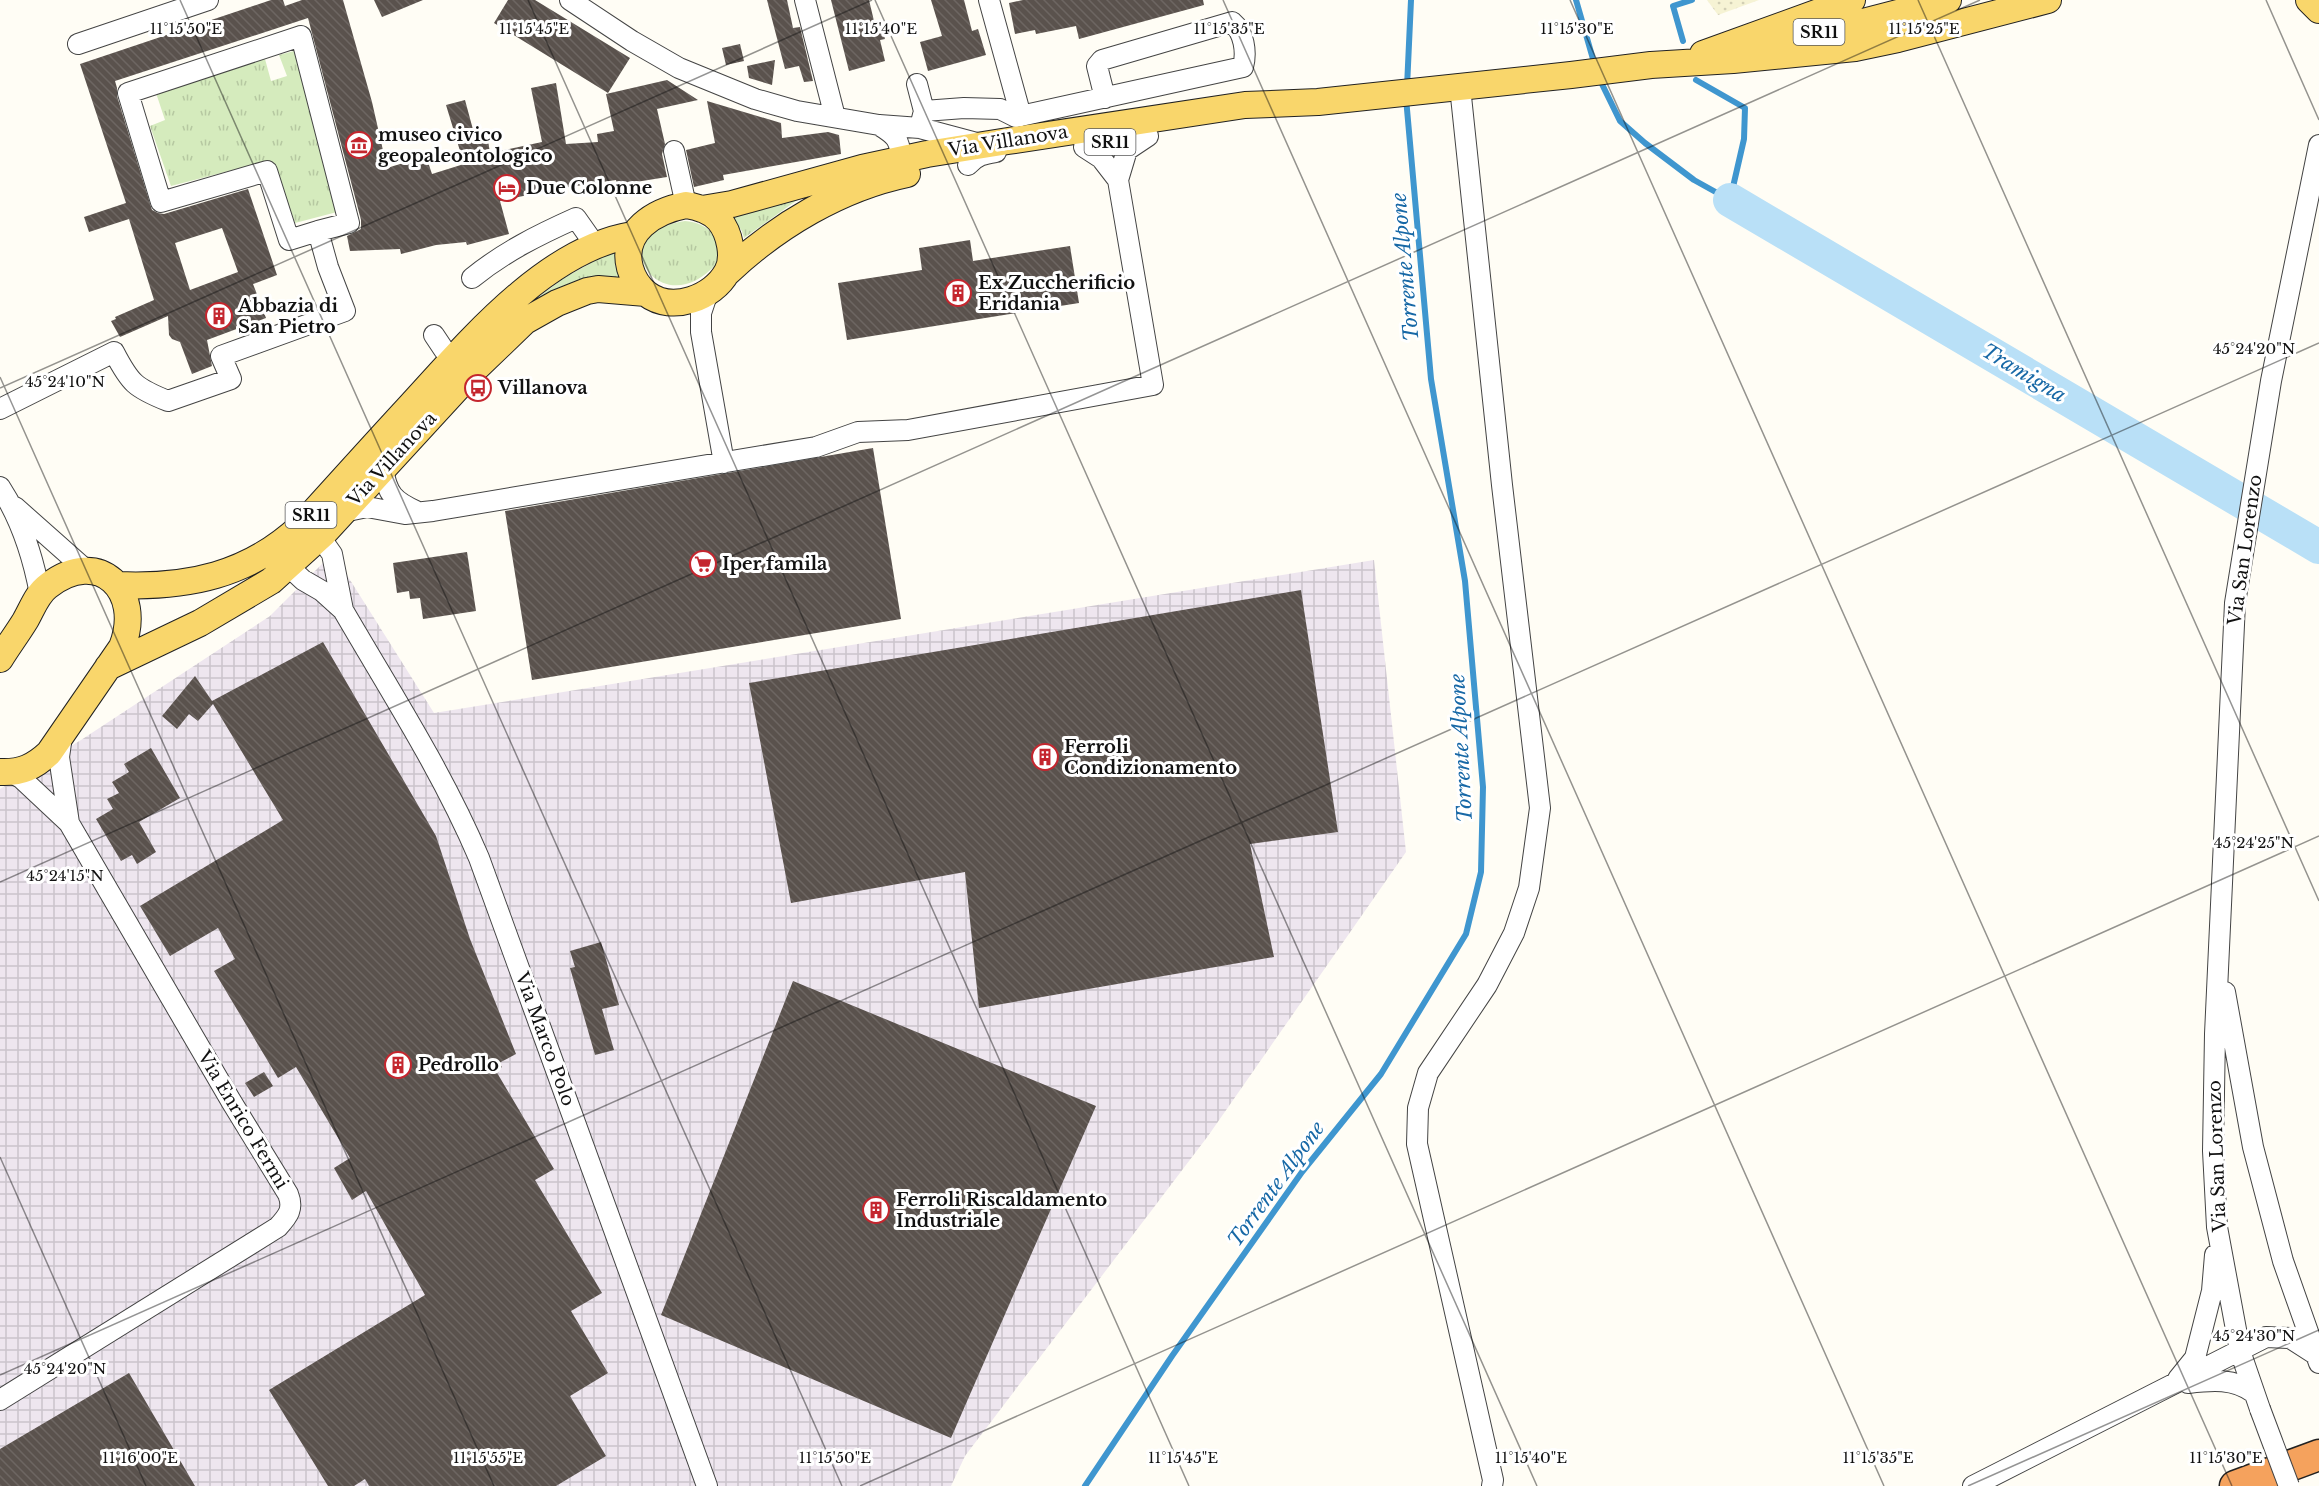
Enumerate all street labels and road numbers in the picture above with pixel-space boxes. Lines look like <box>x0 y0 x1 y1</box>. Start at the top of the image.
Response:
road number: SR11 <box>1794 19 1844 45</box>
street label: Via Villanova <box>946 121 1069 161</box>
road number: SR11 <box>1084 129 1136 155</box>
street label: Via Villanova <box>342 407 441 511</box>
street label: Via San Lorenzo <box>2223 473 2266 628</box>
road number: SR11 <box>286 502 336 528</box>
street label: Via Marco Polo <box>510 968 579 1109</box>
street label: Via Enrico Fermi <box>193 1046 293 1193</box>
street label: Via San Lorenzo <box>2203 1080 2231 1233</box>

